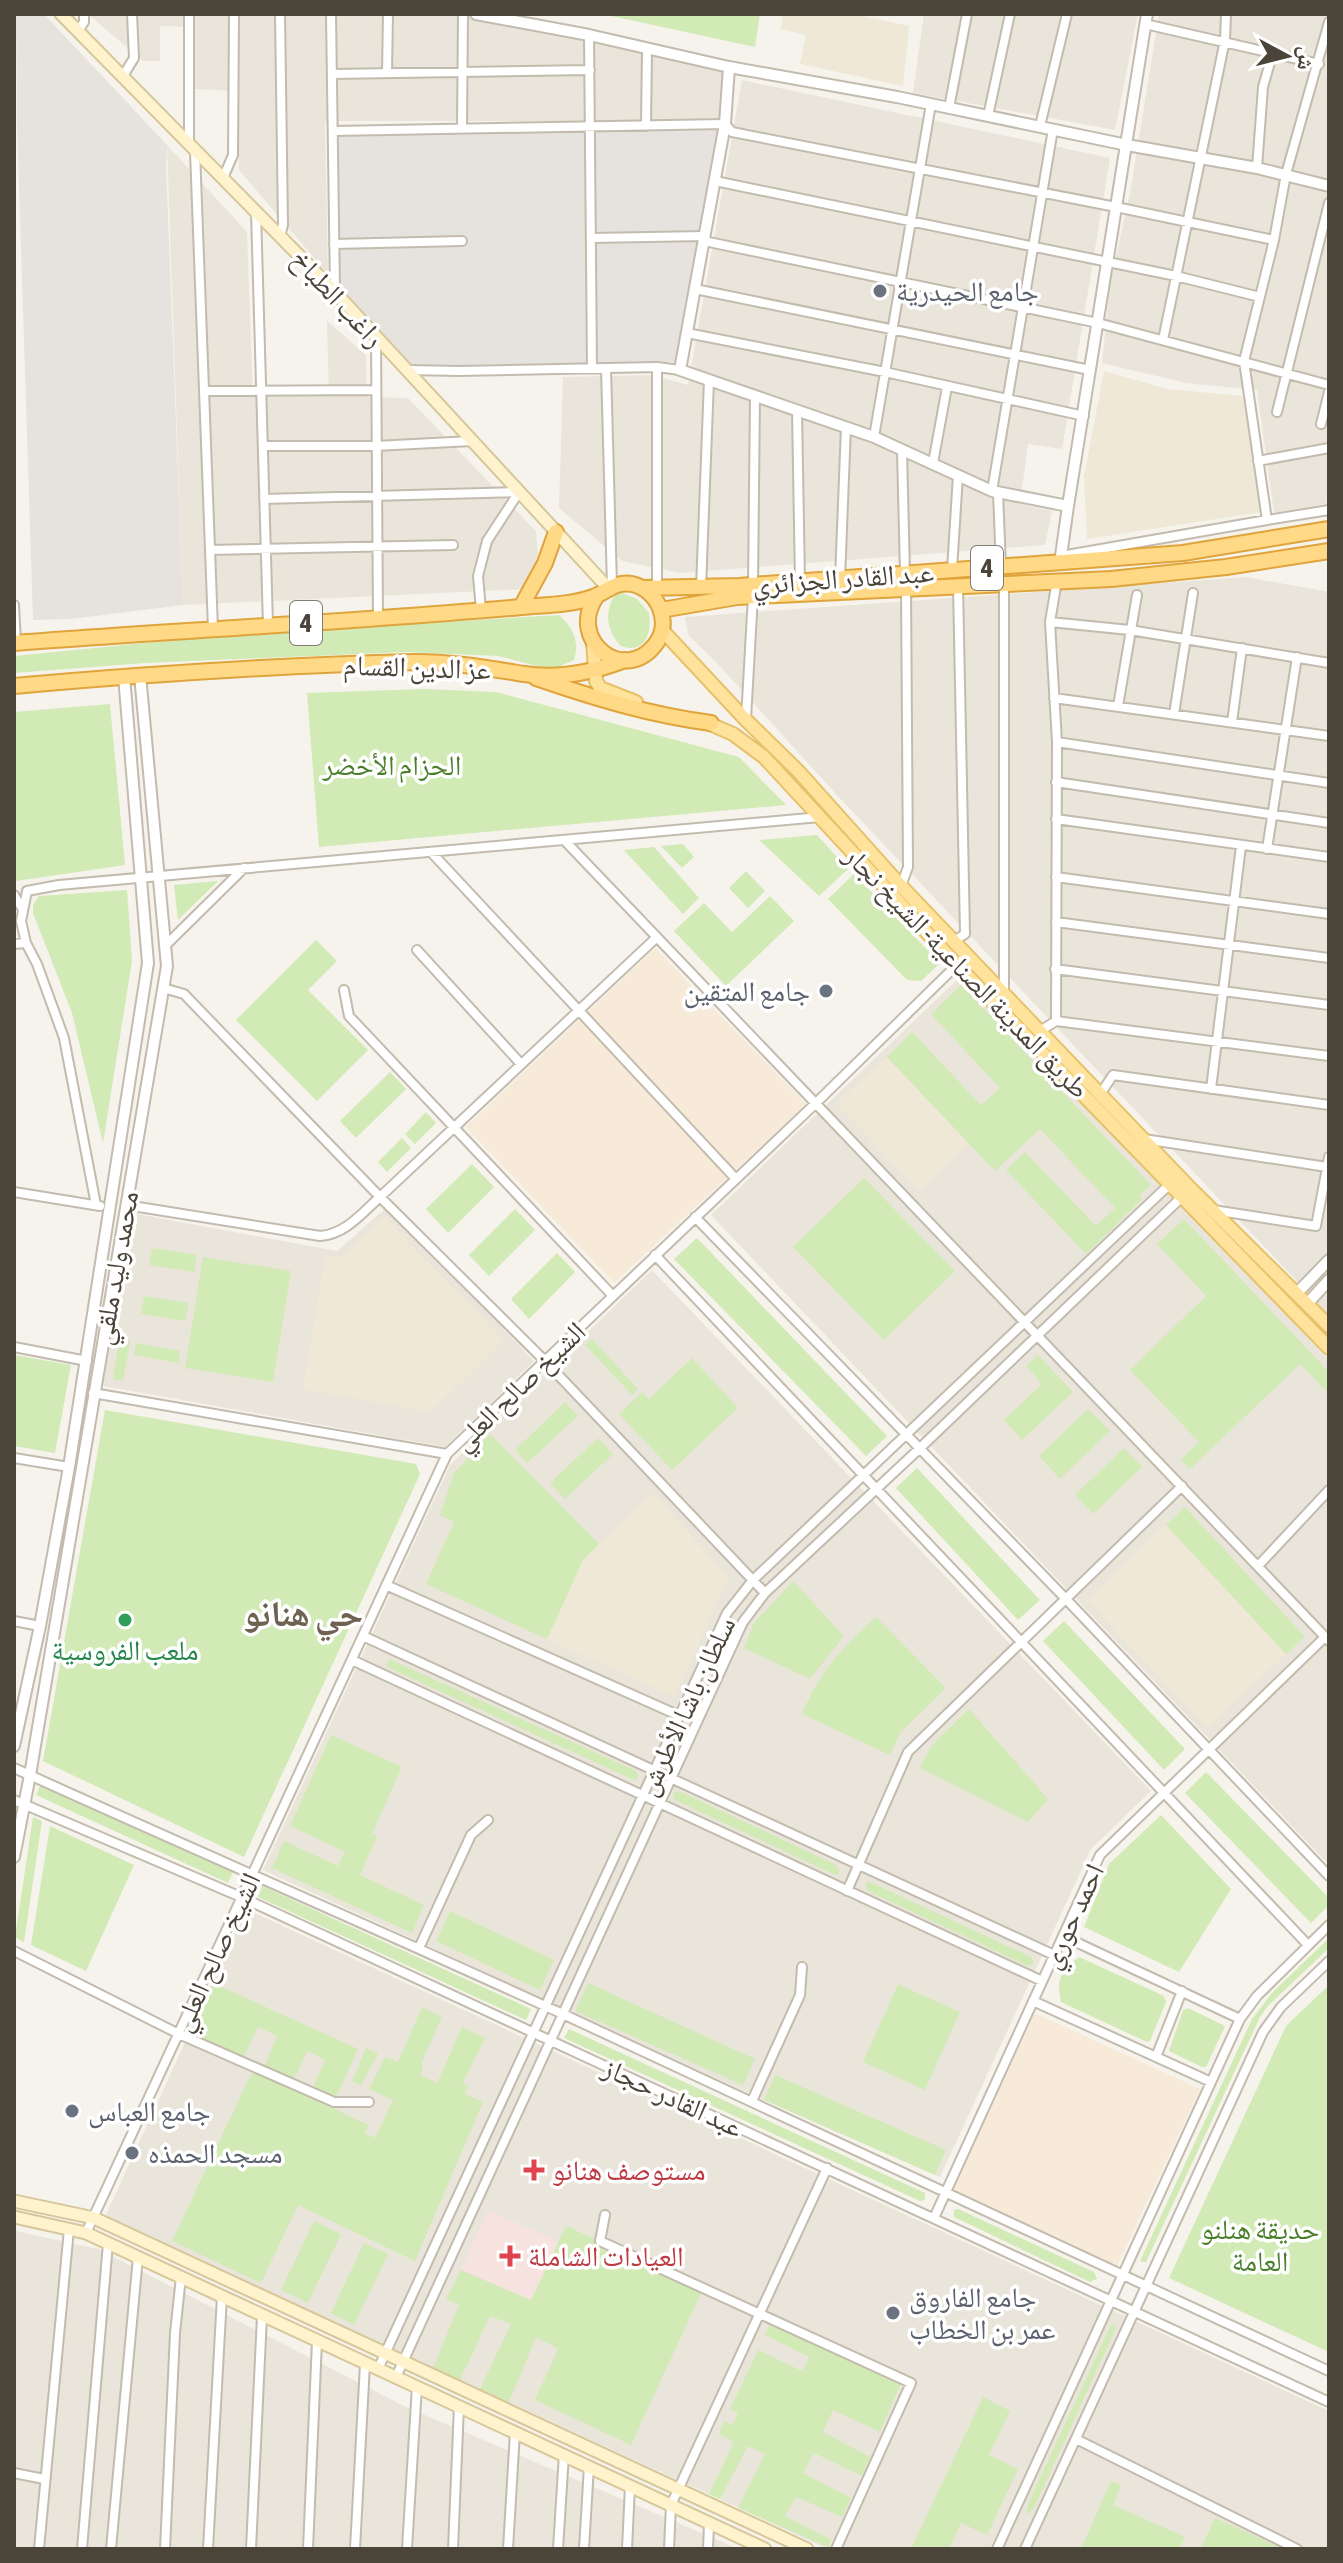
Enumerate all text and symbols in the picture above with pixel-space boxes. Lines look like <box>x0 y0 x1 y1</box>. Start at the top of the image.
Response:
north arrow <box>1247 16 1327 96</box>
text: ش <box>1292 45 1321 72</box>
street label: راغب الطباخ <box>283 243 391 355</box>
place label: جامع الحيدرية <box>896 275 1039 309</box>
marker: جامع الحيدرية <box>871 282 889 300</box>
road number: 4 <box>971 546 1003 590</box>
street label: عبد القادر الجزائري <box>751 556 935 607</box>
road number: 4 <box>290 601 322 645</box>
street label: عز الدين القسام <box>342 648 491 689</box>
park label: الحزام الأخضر <box>322 749 461 784</box>
street label: طريق المدينة الصناعية- الشيخ نجار <box>836 839 1096 1106</box>
place label: جامع المتقين <box>684 975 810 1009</box>
marker: جامع المتقين <box>817 982 835 1000</box>
street label: محمد وليد ملقي <box>86 1188 151 1349</box>
street label: الشيخ صالح العلي <box>446 1315 597 1462</box>
district label: حي هنانو <box>243 1592 363 1642</box>
marker: ملعب الفروسية <box>116 1611 134 1629</box>
street label: سلطان باشا الأطرش <box>631 1611 743 1801</box>
place label: ملعب الفروسية <box>52 1634 198 1666</box>
street label: احمد حوري <box>1034 1858 1117 1977</box>
street label: الشيخ صالح العلي <box>165 1868 273 2039</box>
street label: عبد القادر حجاز <box>597 2050 748 2143</box>
place label: جامع العباس <box>88 2095 211 2129</box>
marker: جامع العباس <box>63 2102 81 2120</box>
place label: مسجد الحمذه <box>148 2137 283 2169</box>
marker: مسجد الحمذه <box>123 2144 141 2162</box>
place label: مستوصف هنانو <box>552 2154 706 2186</box>
marker: مستوصف هنانو <box>523 2159 545 2181</box>
park label: حديقة هنلنو العامة <box>1201 2213 1319 2277</box>
place label: العيادات الشاملة <box>528 2240 684 2272</box>
marker: العيادات الشاملة <box>499 2245 521 2267</box>
place label: جامع الفاروق عمر بن الخطاب <box>909 2281 1055 2347</box>
marker: جامع الفاروق عمر بن الخطاب <box>884 2304 902 2322</box>

